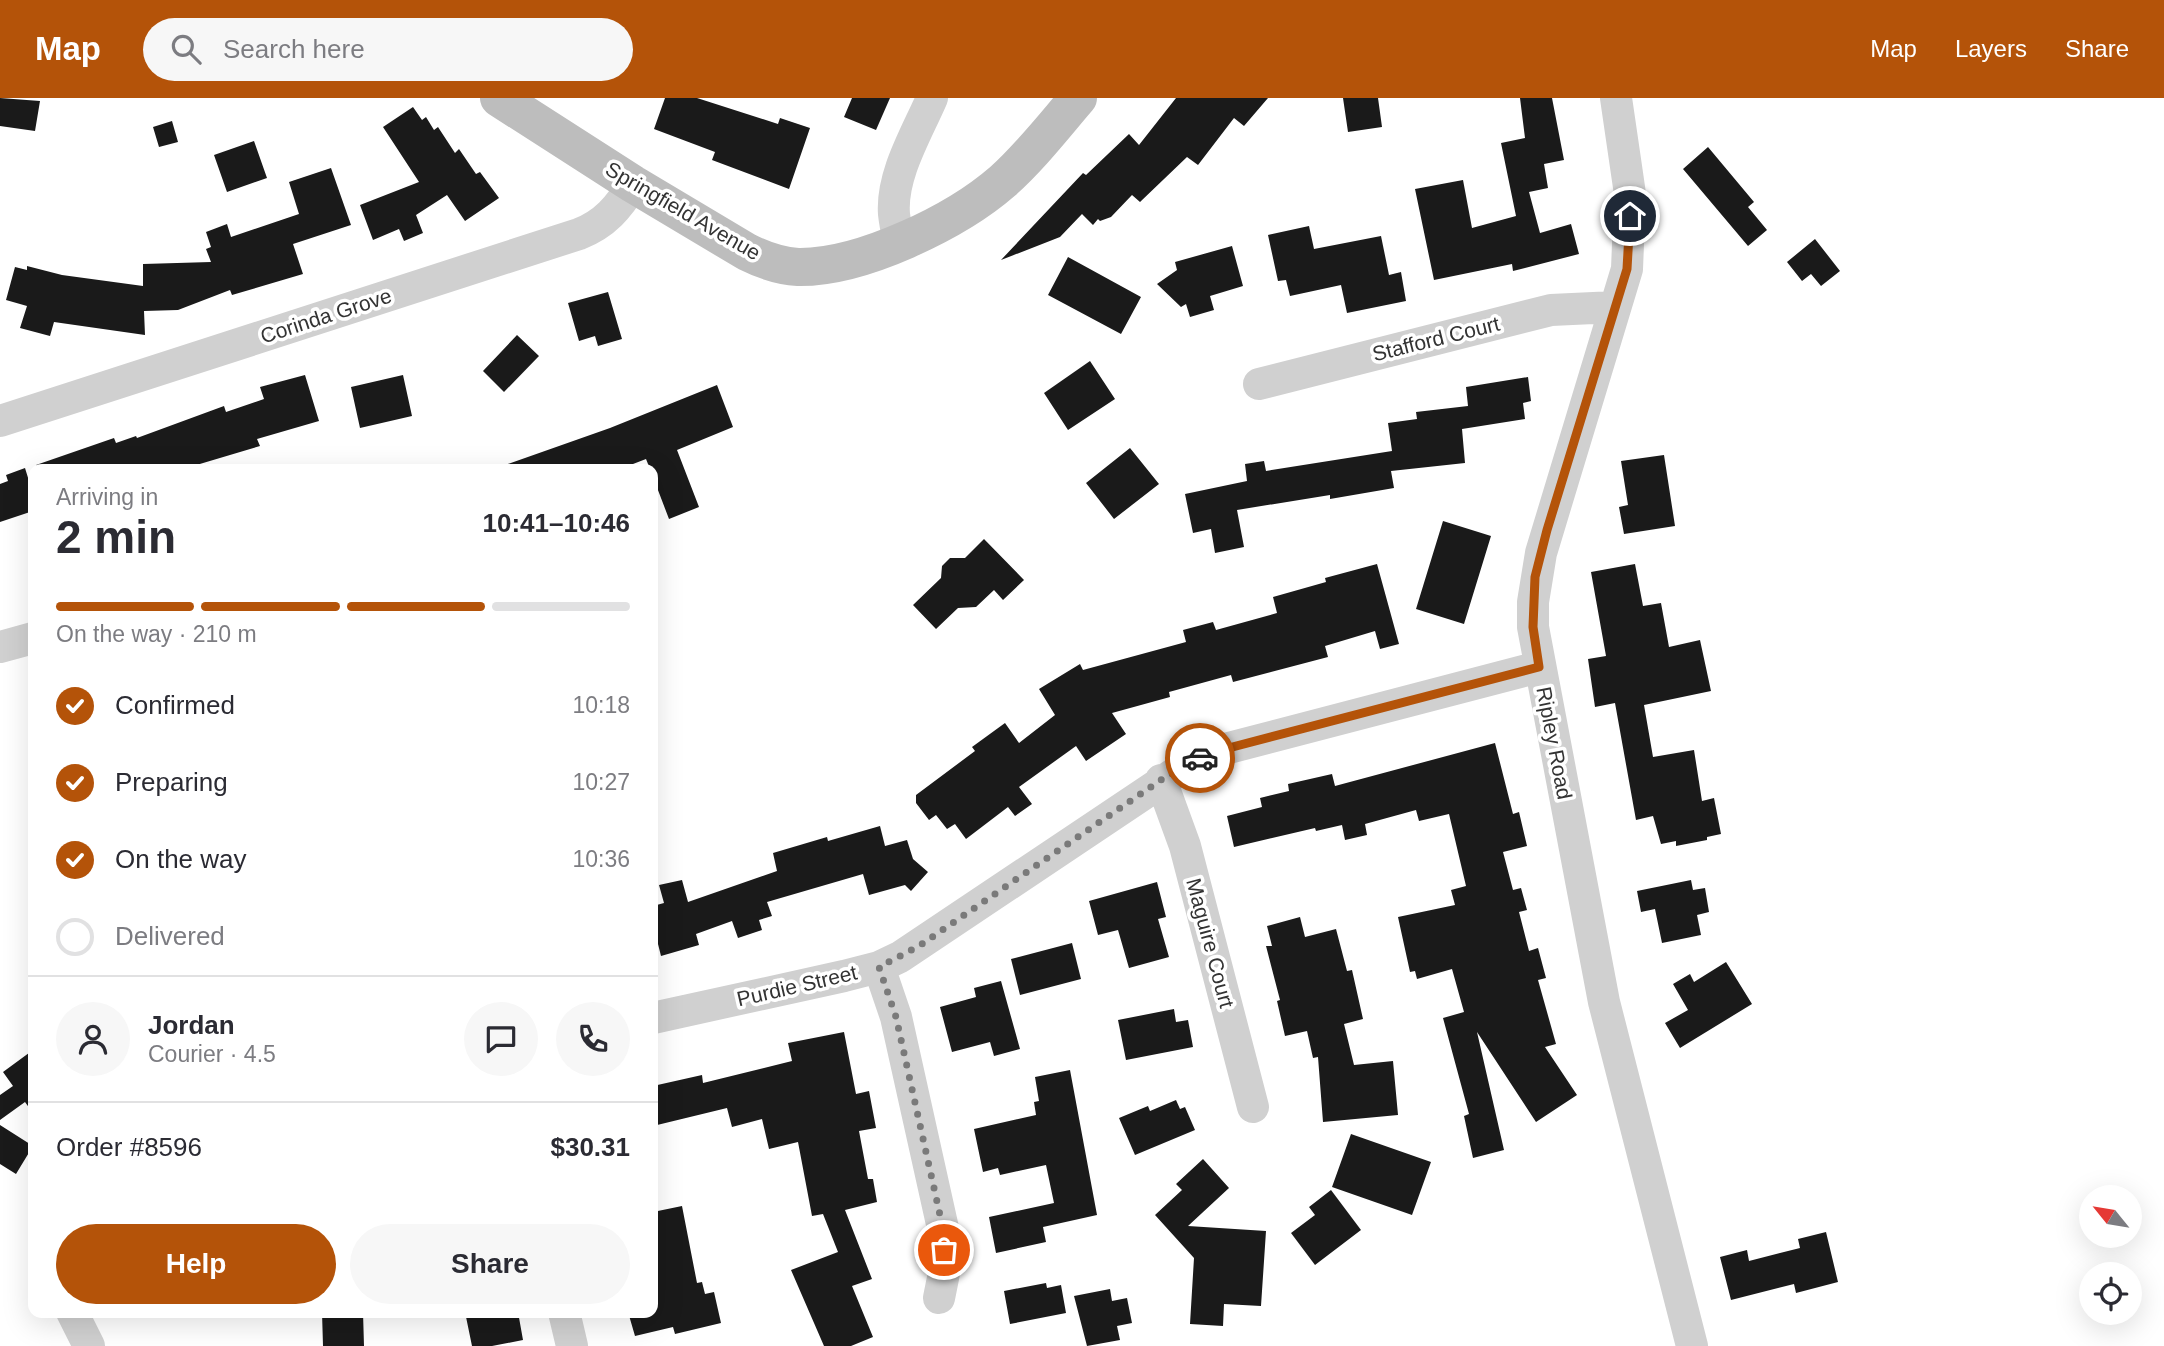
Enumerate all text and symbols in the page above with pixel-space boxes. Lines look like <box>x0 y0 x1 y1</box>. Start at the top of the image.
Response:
search box <box>143 18 633 81</box>
text: Map <box>35 30 101 67</box>
icon: search <box>167 30 205 68</box>
text: Search here <box>223 34 365 64</box>
text: Map <box>1870 35 1917 62</box>
text: Layers <box>1955 35 2027 62</box>
text: Share <box>2065 35 2129 62</box>
street label: Springfield Avenue <box>602 157 765 264</box>
pin <box>1600 186 1660 246</box>
icon: home <box>1611 197 1649 235</box>
street label: Corinda Grove <box>257 283 394 348</box>
street label: Stafford Court <box>1370 312 1502 365</box>
text: Arriving in <box>56 484 158 510</box>
text: 10:41–10:46 <box>483 508 630 538</box>
text: 2 min <box>56 511 176 563</box>
text: On the way · 210 m <box>56 621 257 647</box>
street label: Ripley Road <box>1532 685 1577 801</box>
icon: check <box>56 687 94 725</box>
text: Confirmed <box>115 690 235 720</box>
text: 10:18 <box>572 692 630 718</box>
courier <box>1165 723 1235 793</box>
icon: car <box>1181 739 1219 777</box>
icon: check <box>56 764 94 802</box>
text: Preparing <box>115 767 228 797</box>
text: 10:27 <box>572 769 630 795</box>
icon: check <box>56 841 94 879</box>
text: On the way <box>115 844 247 874</box>
text: 10:36 <box>572 846 630 872</box>
street label: Maguire Court <box>1182 876 1239 1010</box>
text: Delivered <box>115 921 225 951</box>
street label: Purdie Street <box>735 960 859 1011</box>
button: person <box>56 1002 130 1076</box>
button: chat <box>464 1002 538 1076</box>
button: phone <box>556 1002 630 1076</box>
text: Jordan <box>148 1010 235 1040</box>
text: Courier · 4.5 <box>148 1041 276 1067</box>
text: Order #8596 <box>56 1132 202 1162</box>
text: $30.31 <box>550 1132 630 1162</box>
north arrow <box>2079 1185 2142 1248</box>
map controls <box>2079 1185 2142 1325</box>
pin <box>914 1220 974 1280</box>
button: Help <box>56 1224 336 1304</box>
button: Share <box>350 1224 630 1304</box>
icon: bag <box>925 1231 963 1269</box>
button: locate <box>2079 1262 2142 1325</box>

